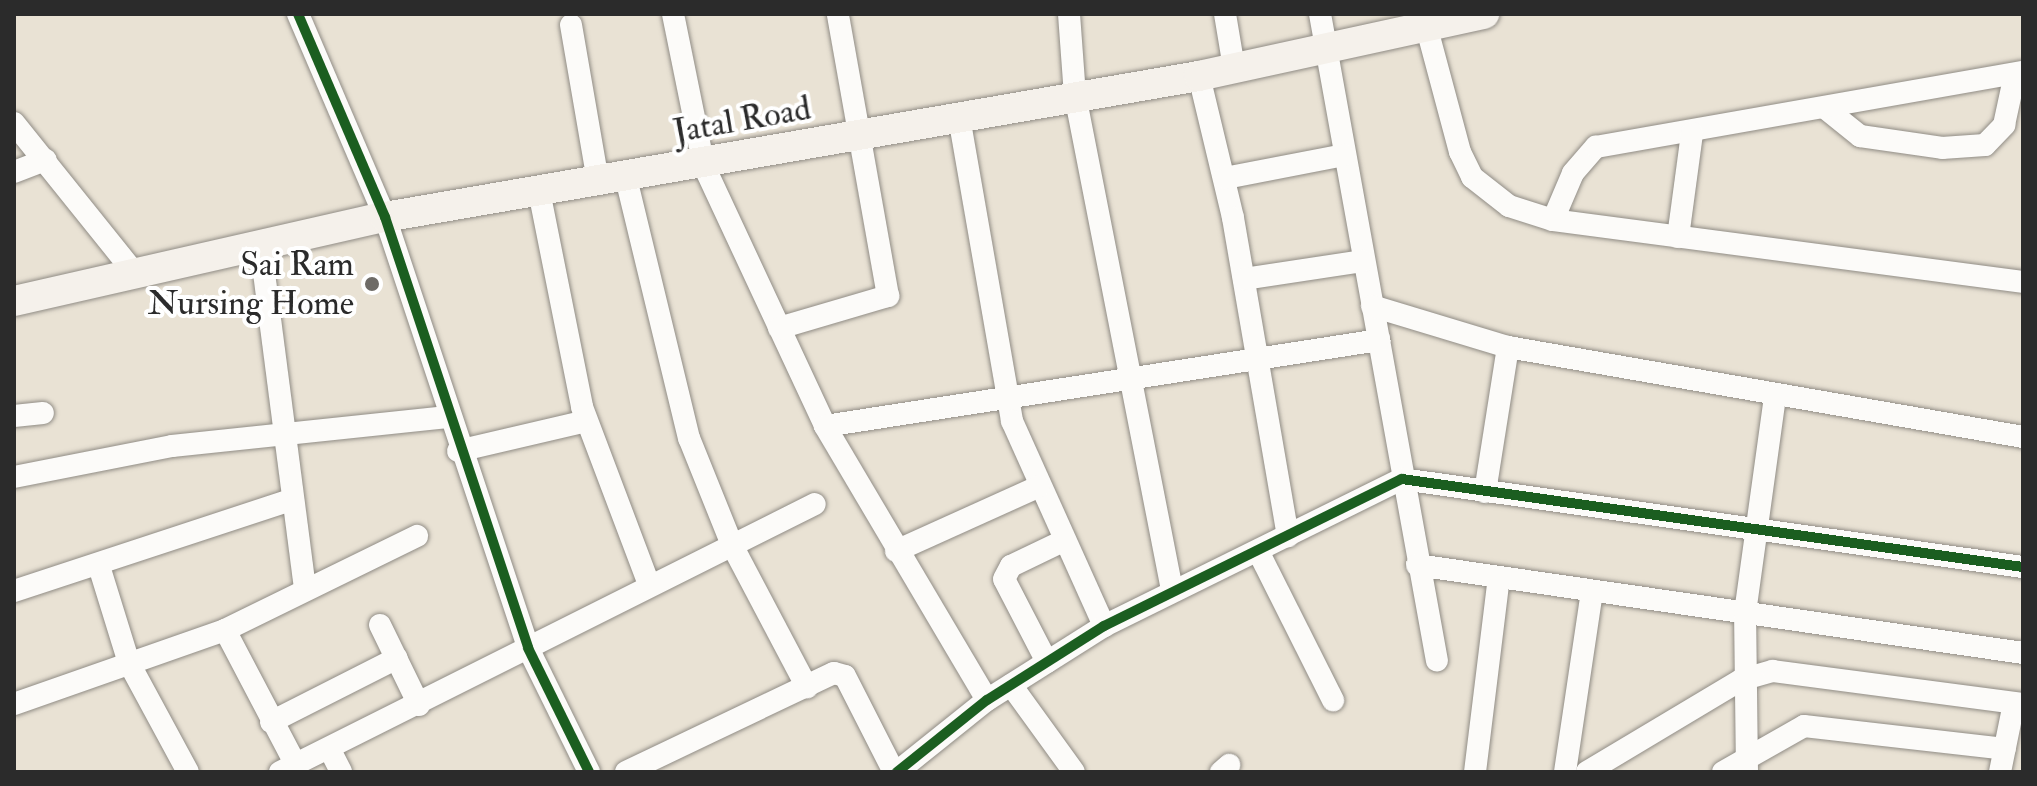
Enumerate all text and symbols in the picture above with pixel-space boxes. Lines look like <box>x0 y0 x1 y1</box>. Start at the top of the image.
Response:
street label: Jatal Road <box>670 88 814 152</box>
place label: Sai Ram Nursing Home <box>148 244 354 324</box>
marker: Sai Ram Nursing Home <box>361 273 383 295</box>

